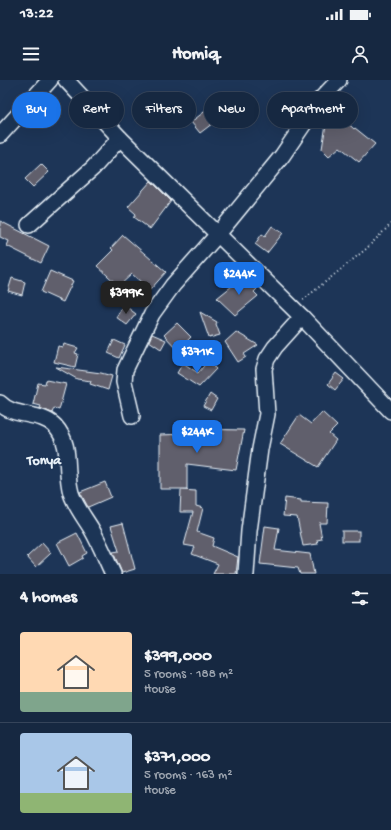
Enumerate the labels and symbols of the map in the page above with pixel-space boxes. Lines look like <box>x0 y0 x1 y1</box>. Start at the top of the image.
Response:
pin: $244K <box>211 262 267 296</box>
pin: $399K <box>98 281 154 315</box>
pin: $371K <box>169 340 225 374</box>
pin: $244K <box>169 420 225 454</box>
district label: Tonya <box>26 453 62 470</box>

